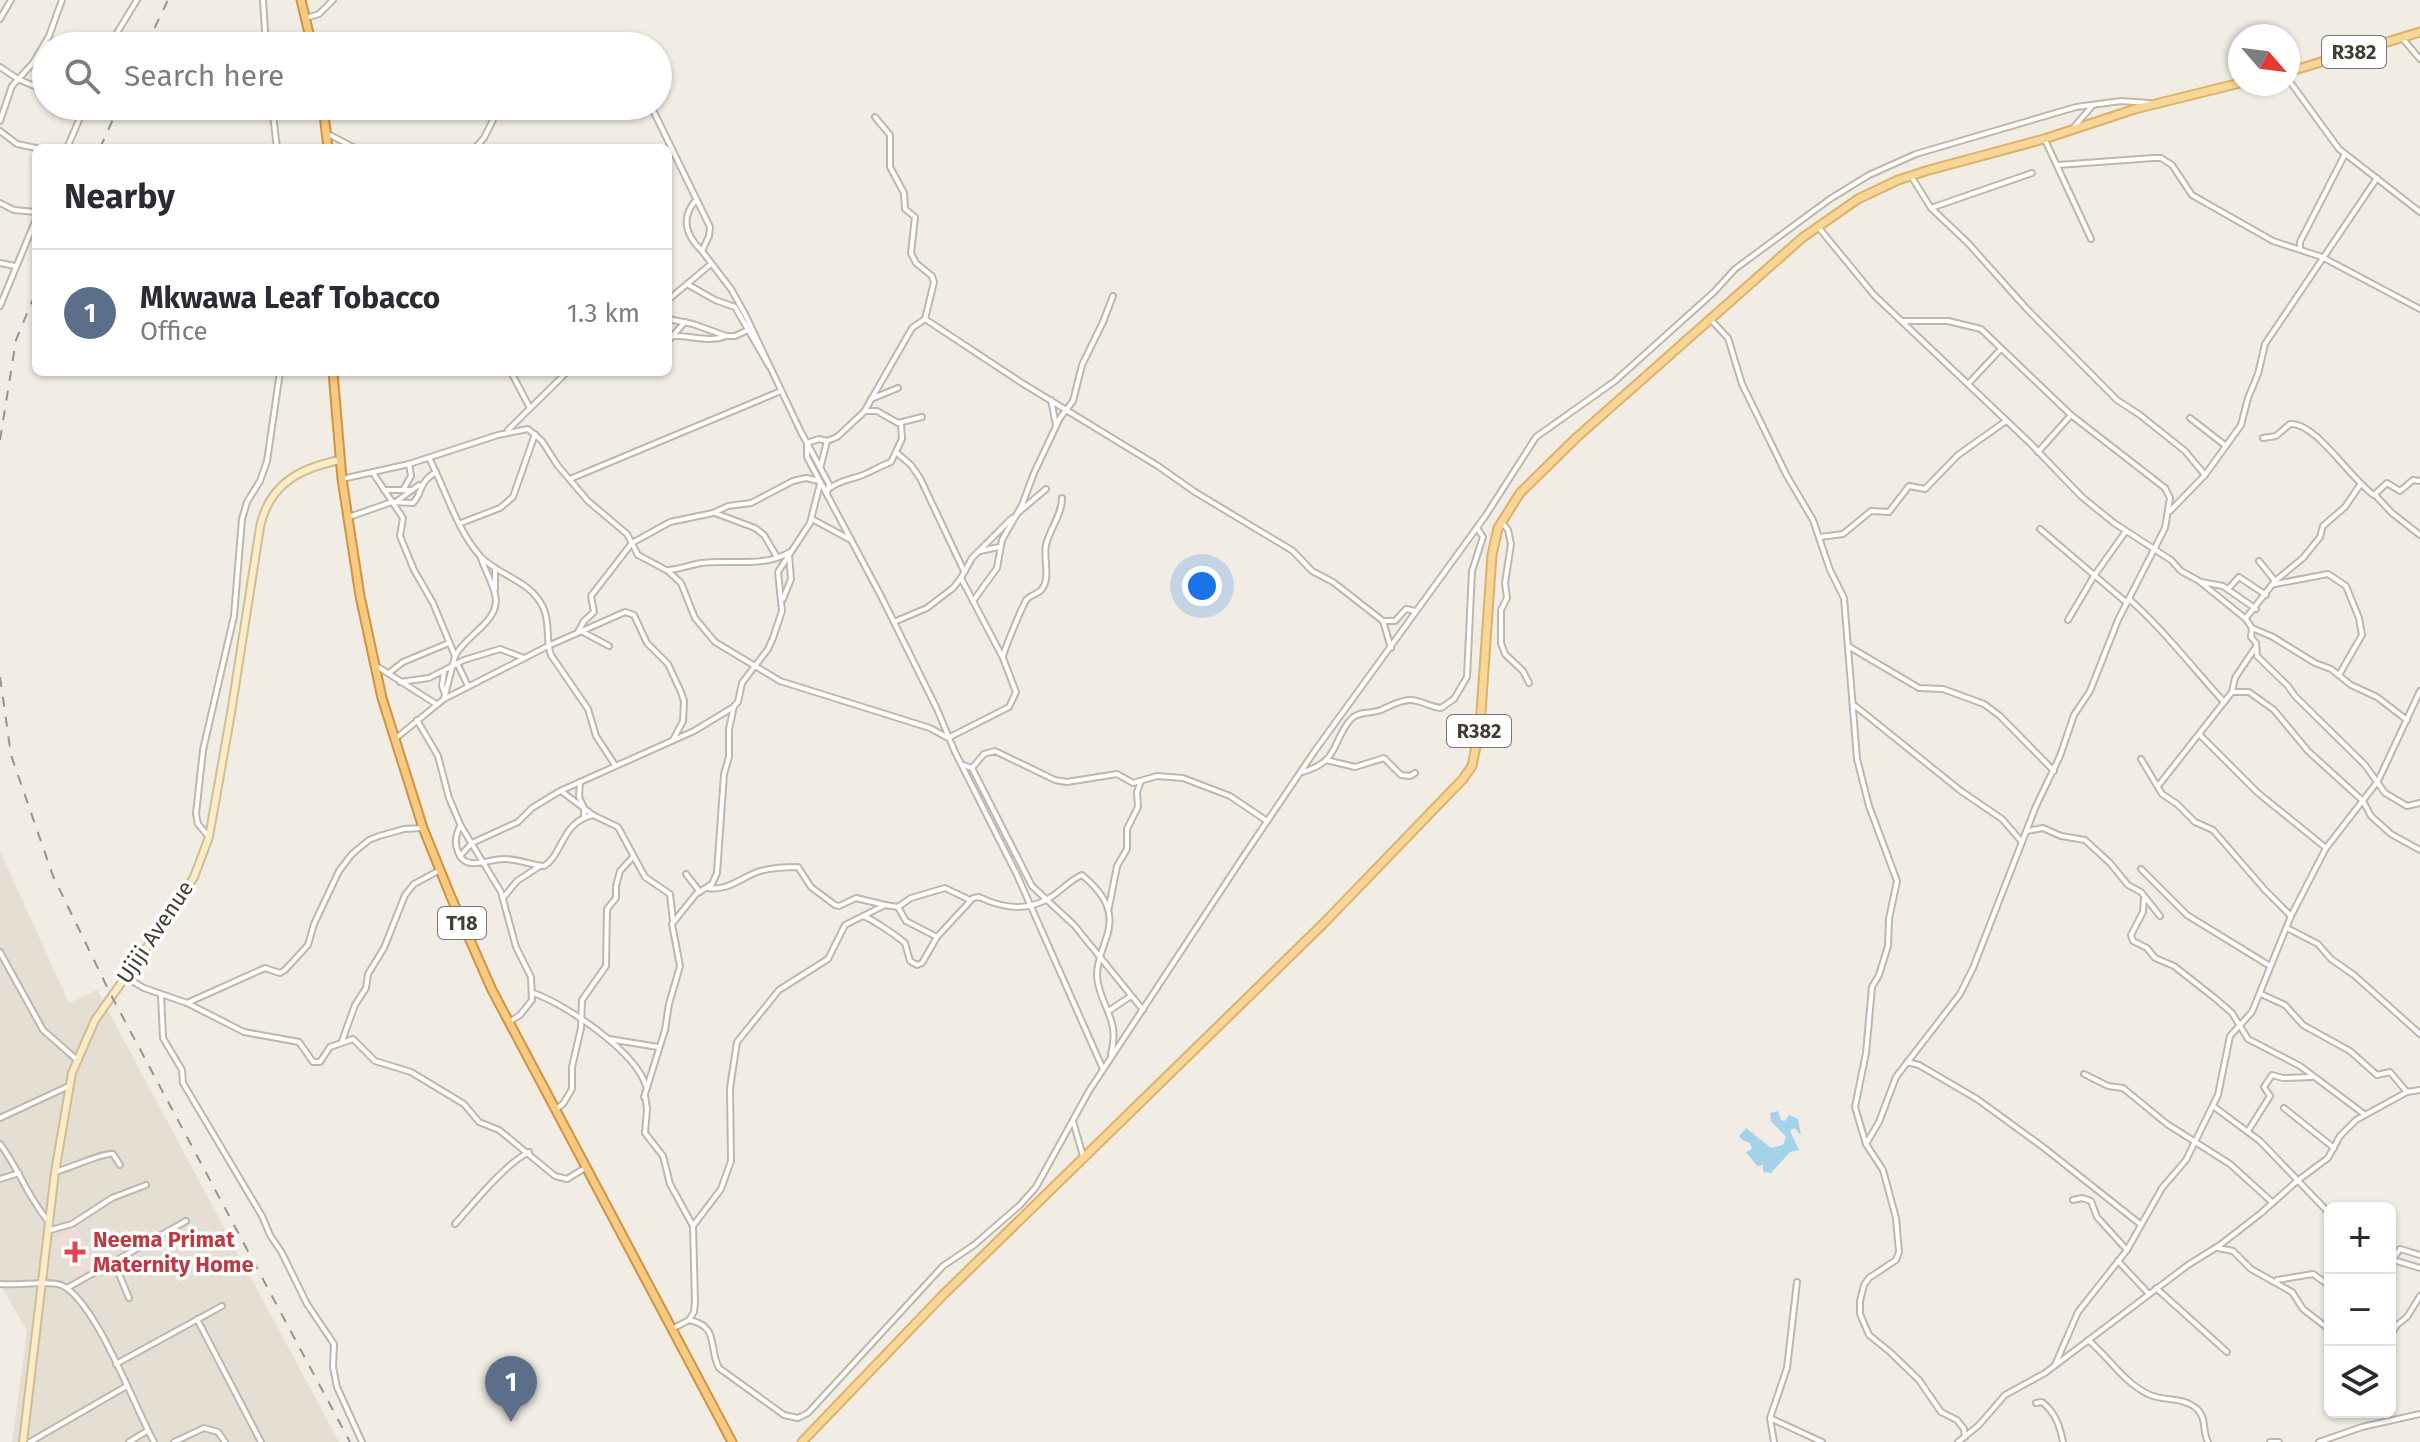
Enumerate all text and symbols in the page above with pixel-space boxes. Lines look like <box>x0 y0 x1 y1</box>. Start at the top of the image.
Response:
north arrow <box>2228 24 2300 96</box>
search box <box>32 32 672 120</box>
road number: R382 <box>2322 36 2386 68</box>
icon: search <box>60 54 104 98</box>
text: Search here <box>124 58 284 94</box>
text: Nearby <box>64 176 175 217</box>
text: Mkwawa Leaf Tobacco <box>140 280 440 316</box>
text: 1 <box>84 298 96 329</box>
text: 1.3 km <box>567 298 640 329</box>
text: Office <box>140 316 208 347</box>
your location <box>1182 566 1222 606</box>
road number: R382 <box>1447 715 1511 747</box>
street label: Ujiji Avenue <box>111 875 199 989</box>
road number: T18 <box>438 907 486 939</box>
map controls <box>2324 1202 2396 1418</box>
button: + <box>2324 1202 2396 1274</box>
place label: Neema Primat Maternity Home <box>93 1226 254 1278</box>
marker: Neema Primat Maternity Home <box>64 1241 86 1263</box>
button: − <box>2324 1274 2396 1346</box>
button: layers <box>2324 1346 2396 1418</box>
pin: 1 <box>485 1356 537 1422</box>

